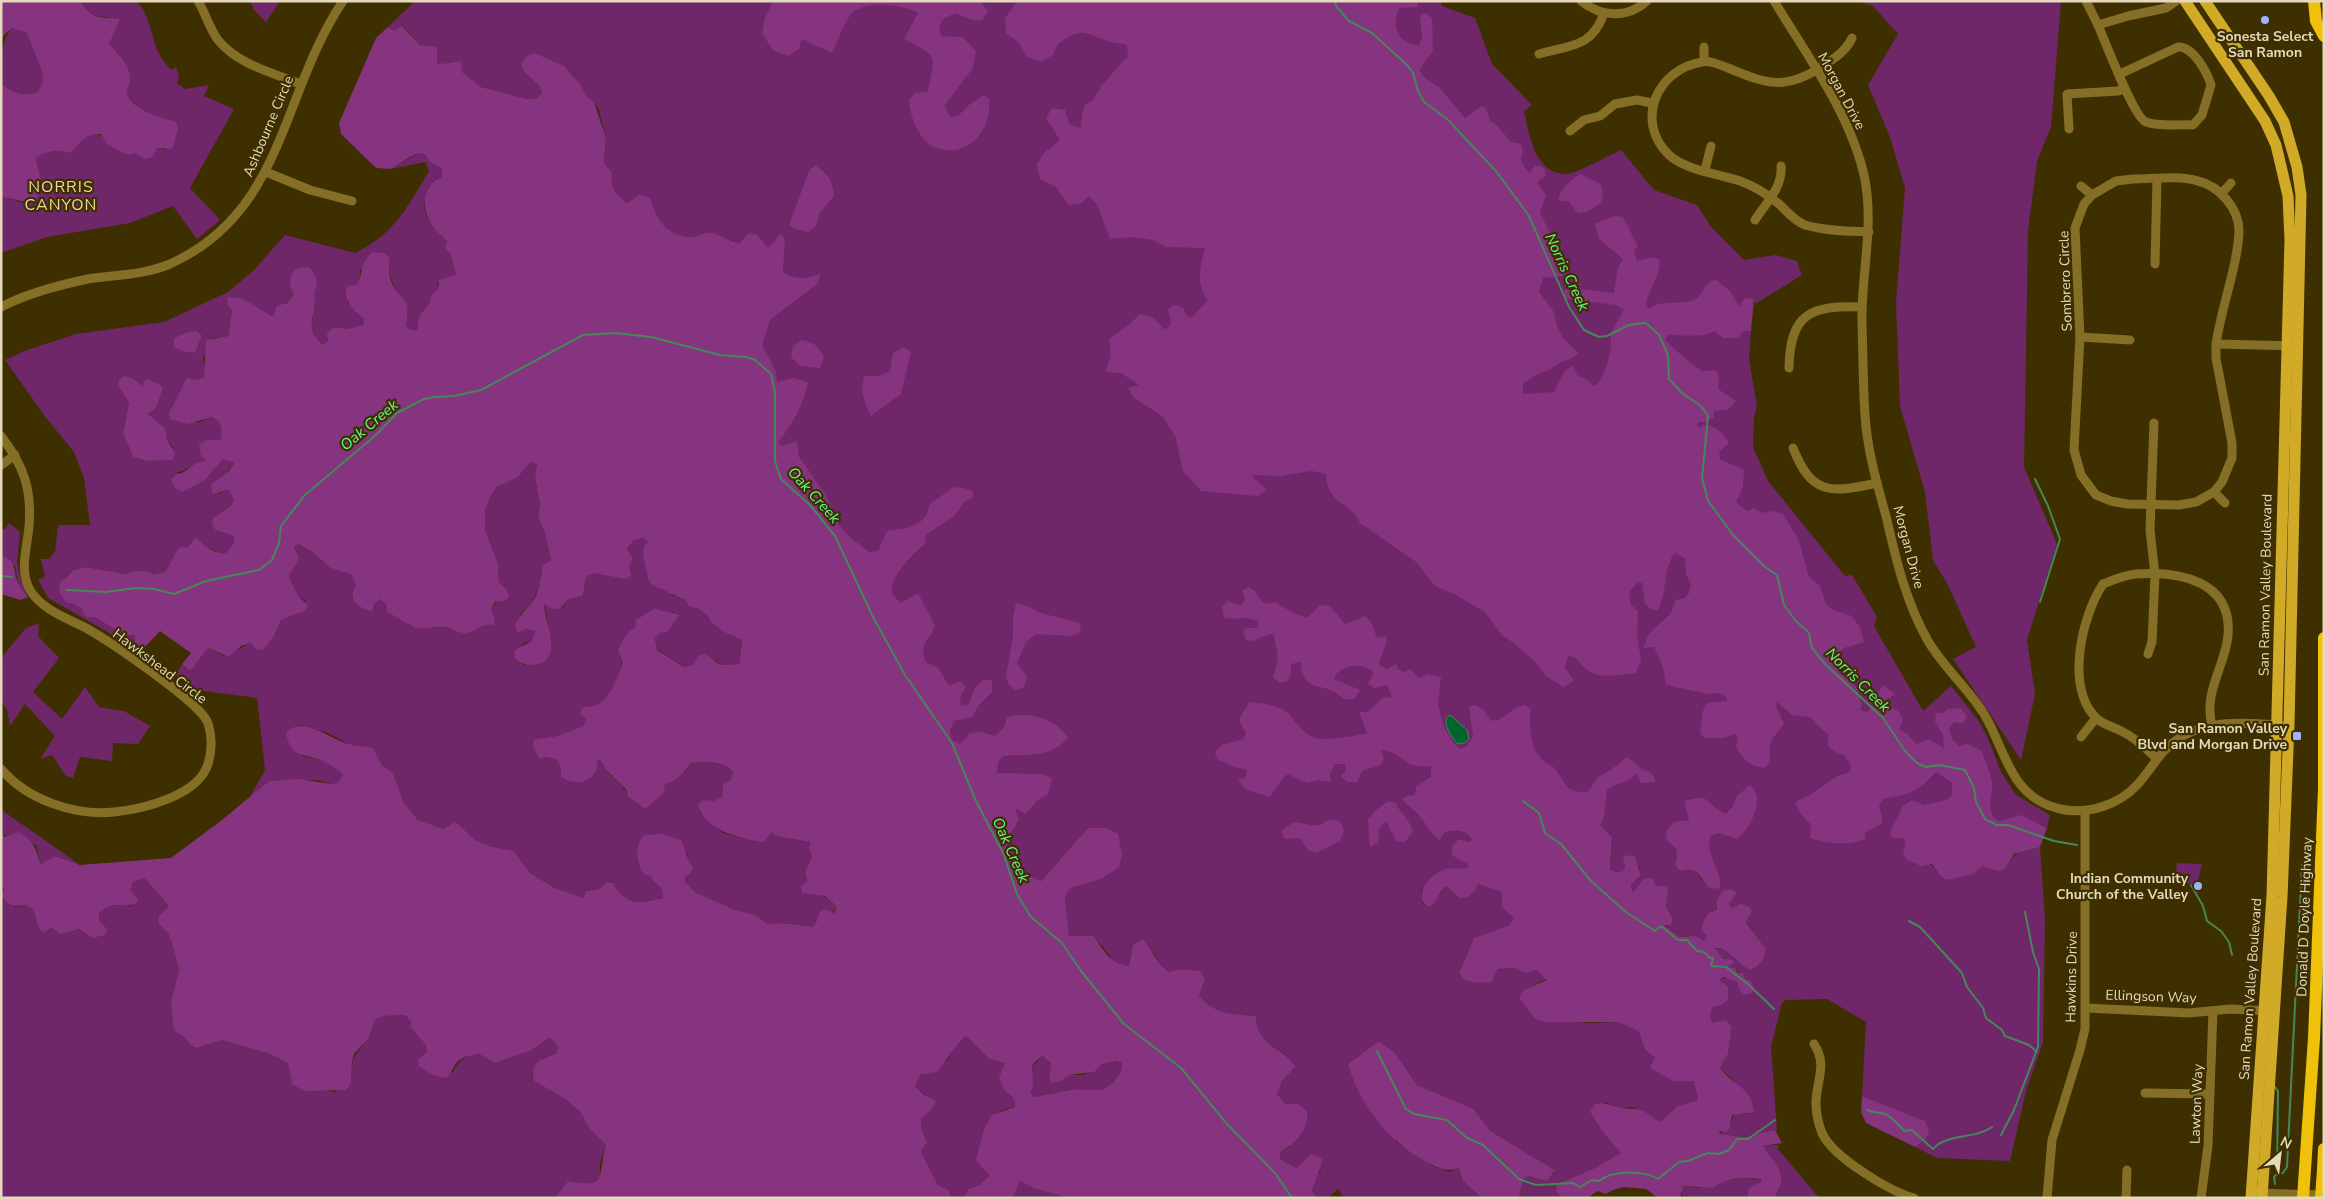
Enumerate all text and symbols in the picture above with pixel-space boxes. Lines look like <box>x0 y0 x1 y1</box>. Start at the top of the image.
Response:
marker: Sonesta Select San Ramon <box>2259 14 2271 26</box>
place label: Sonesta Select San Ramon <box>2217 27 2314 62</box>
street label: Morgan Drive <box>1813 49 1870 133</box>
street label: Ashbourne Circle <box>239 73 298 180</box>
district label: NORRIS CANYON <box>25 176 97 216</box>
water label: Norris Creek <box>1540 230 1594 315</box>
street label: Sombrero Circle <box>2054 230 2077 332</box>
water label: Oak Creek <box>336 395 402 455</box>
water label: Oak Creek <box>783 462 845 528</box>
street label: San Ramon Valley Boulevard <box>2254 494 2277 676</box>
street label: Morgan Drive <box>1888 504 1929 591</box>
street label: Hawkshead Circle <box>109 625 211 708</box>
water label: Norris Creek <box>1821 643 1895 717</box>
place label: San Ramon Valley Blvd and Morgan Drive <box>2137 719 2288 754</box>
marker: San Ramon Valley Blvd and Morgan Drive <box>2291 730 2303 742</box>
water label: Oak Creek <box>988 814 1035 886</box>
street label: Donald D Doyle Highway <box>2292 836 2317 997</box>
place label: Indian Community Church of the Valley <box>2056 869 2189 904</box>
marker: Indian Community Church of the Valley <box>2192 880 2204 892</box>
street label: San Ramon Valley Boulevard <box>2235 897 2266 1081</box>
street label: Hawkins Drive <box>2061 931 2082 1023</box>
street label: Ellingson Way <box>2105 985 2198 1008</box>
street label: Lawton Way <box>2186 1063 2207 1144</box>
north arrow <box>2255 1129 2305 1179</box>
text: N <box>2277 1132 2295 1154</box>

